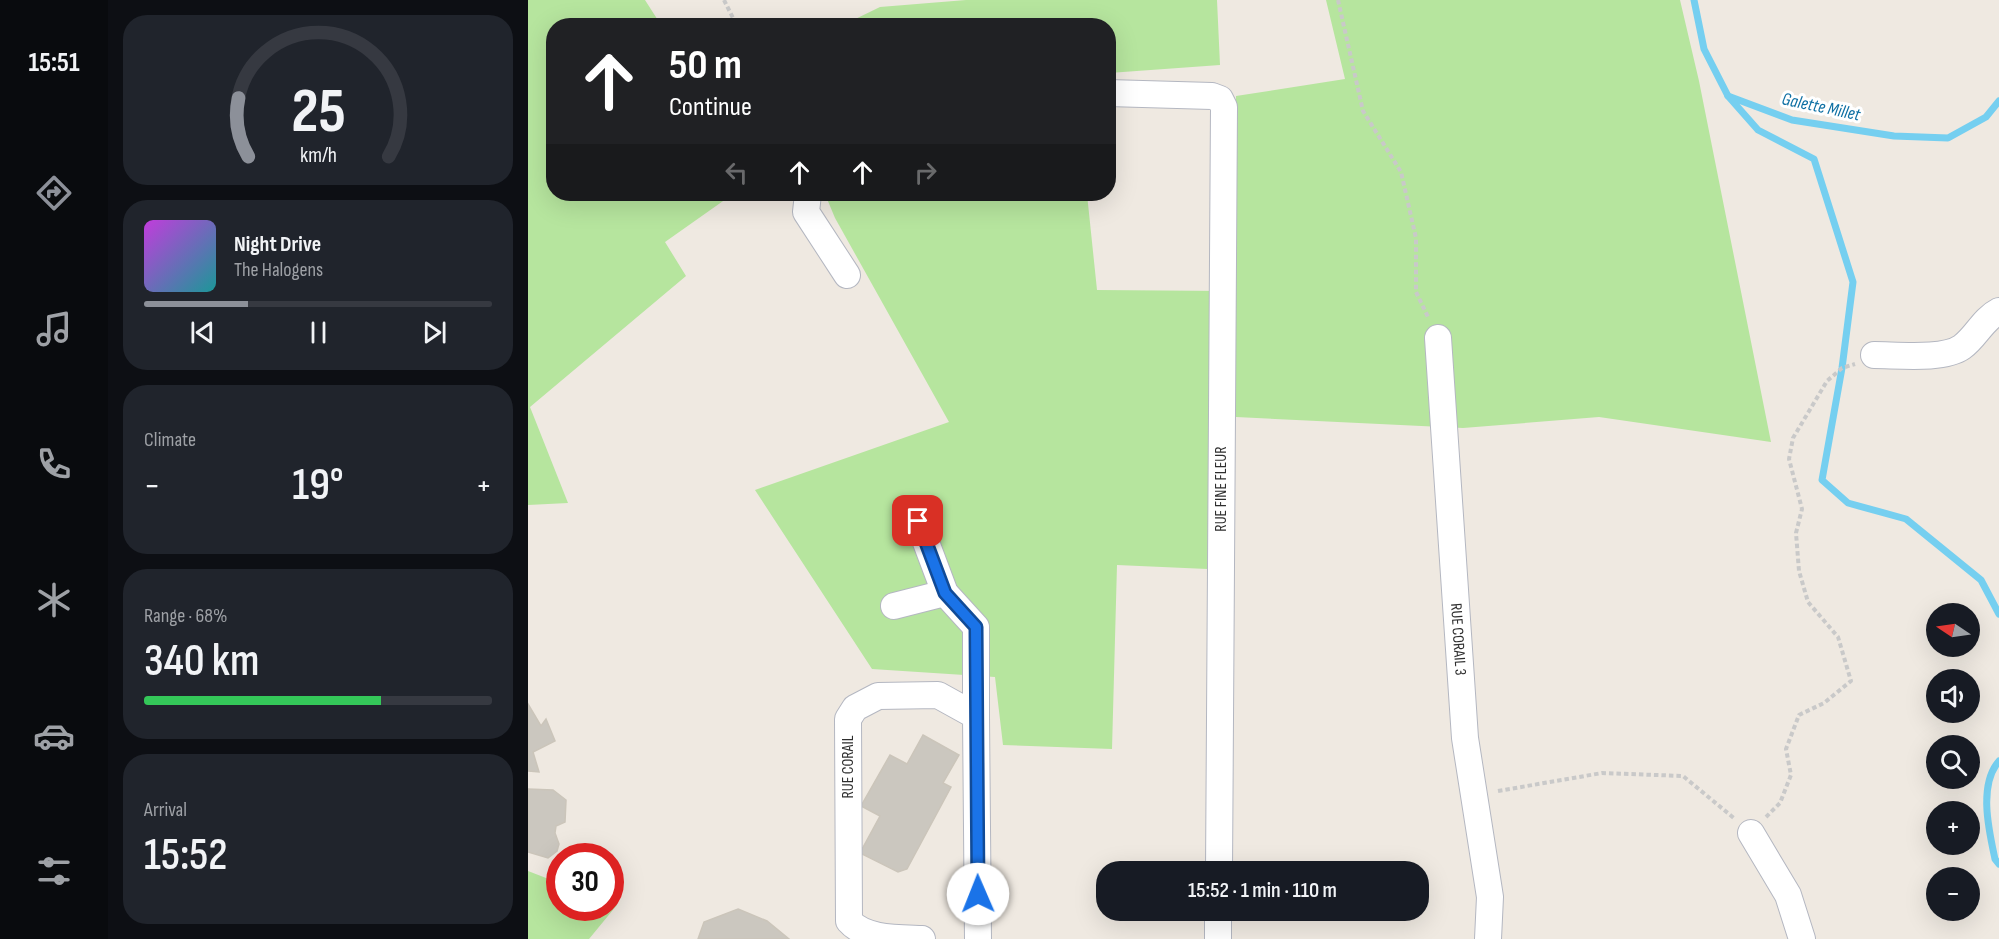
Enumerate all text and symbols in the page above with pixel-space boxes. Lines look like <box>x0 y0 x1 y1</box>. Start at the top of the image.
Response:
text: 50 m <box>669 40 742 91</box>
icon: ahead <box>570 42 648 120</box>
text: 15:51 <box>29 47 79 79</box>
text: 25 <box>291 75 345 150</box>
water label: Galette Millet <box>1780 88 1863 126</box>
text: Continue <box>669 91 752 123</box>
text: km/h <box>299 143 337 168</box>
icon: left <box>720 156 753 189</box>
icon: ahead <box>783 156 816 189</box>
icon: ahead <box>846 156 879 189</box>
icon: right <box>909 156 942 189</box>
icon: directions <box>33 172 75 214</box>
text: Night Drive <box>234 231 321 258</box>
text: The Halogens <box>234 258 323 282</box>
icon: music <box>33 308 75 350</box>
icon: previous <box>186 316 219 349</box>
icon: pause <box>302 316 335 349</box>
icon: next <box>418 316 451 349</box>
text: Climate <box>144 428 196 452</box>
icon: phone <box>33 443 75 485</box>
street label: RUE FINE FLEUR <box>1212 446 1231 532</box>
text: 19° <box>292 458 344 513</box>
text: − <box>144 466 160 506</box>
text: + <box>476 466 492 506</box>
pin <box>892 495 943 546</box>
icon: arrive <box>901 504 934 537</box>
icon: climate <box>33 579 75 621</box>
street label: RUE CORAIL 3 <box>1446 603 1470 676</box>
north arrow <box>1926 603 1980 657</box>
map controls <box>1926 603 1980 921</box>
text: Range · 68% <box>144 604 228 628</box>
text: 340 km <box>144 634 259 689</box>
button: sound <box>1926 669 1980 723</box>
icon: car <box>33 715 75 757</box>
street label: RUE CORAIL <box>839 735 858 799</box>
button: search <box>1926 735 1980 789</box>
text: Arrival <box>144 798 187 822</box>
button: + <box>1926 801 1980 855</box>
text: 15:52 <box>144 828 228 883</box>
speed limit sign: 30 <box>546 843 624 921</box>
icon: filters <box>33 850 75 892</box>
position arrow <box>946 862 1010 926</box>
button: − <box>1926 867 1980 921</box>
text: 15:52 · 1 min · 110 m <box>1188 877 1337 904</box>

